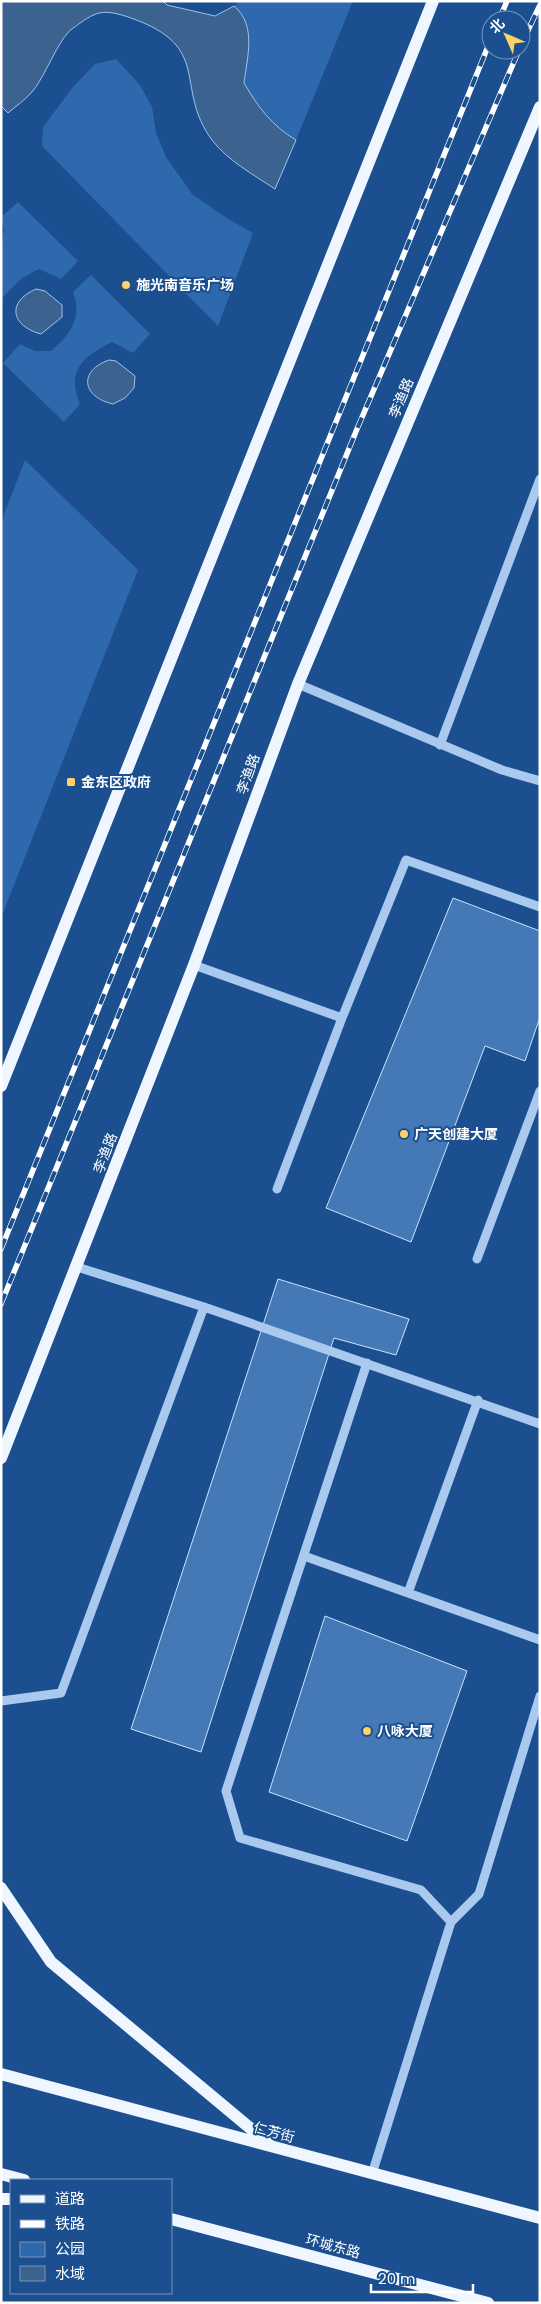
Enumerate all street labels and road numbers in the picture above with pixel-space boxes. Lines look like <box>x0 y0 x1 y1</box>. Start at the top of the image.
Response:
street label: 李渔路 <box>384 375 418 421</box>
street label: 李渔路 <box>231 751 265 797</box>
street label: 李渔路 <box>88 1130 122 1176</box>
street label: 仁芳街 <box>251 2117 297 2147</box>
street label: 环城东路 <box>303 2229 363 2263</box>

